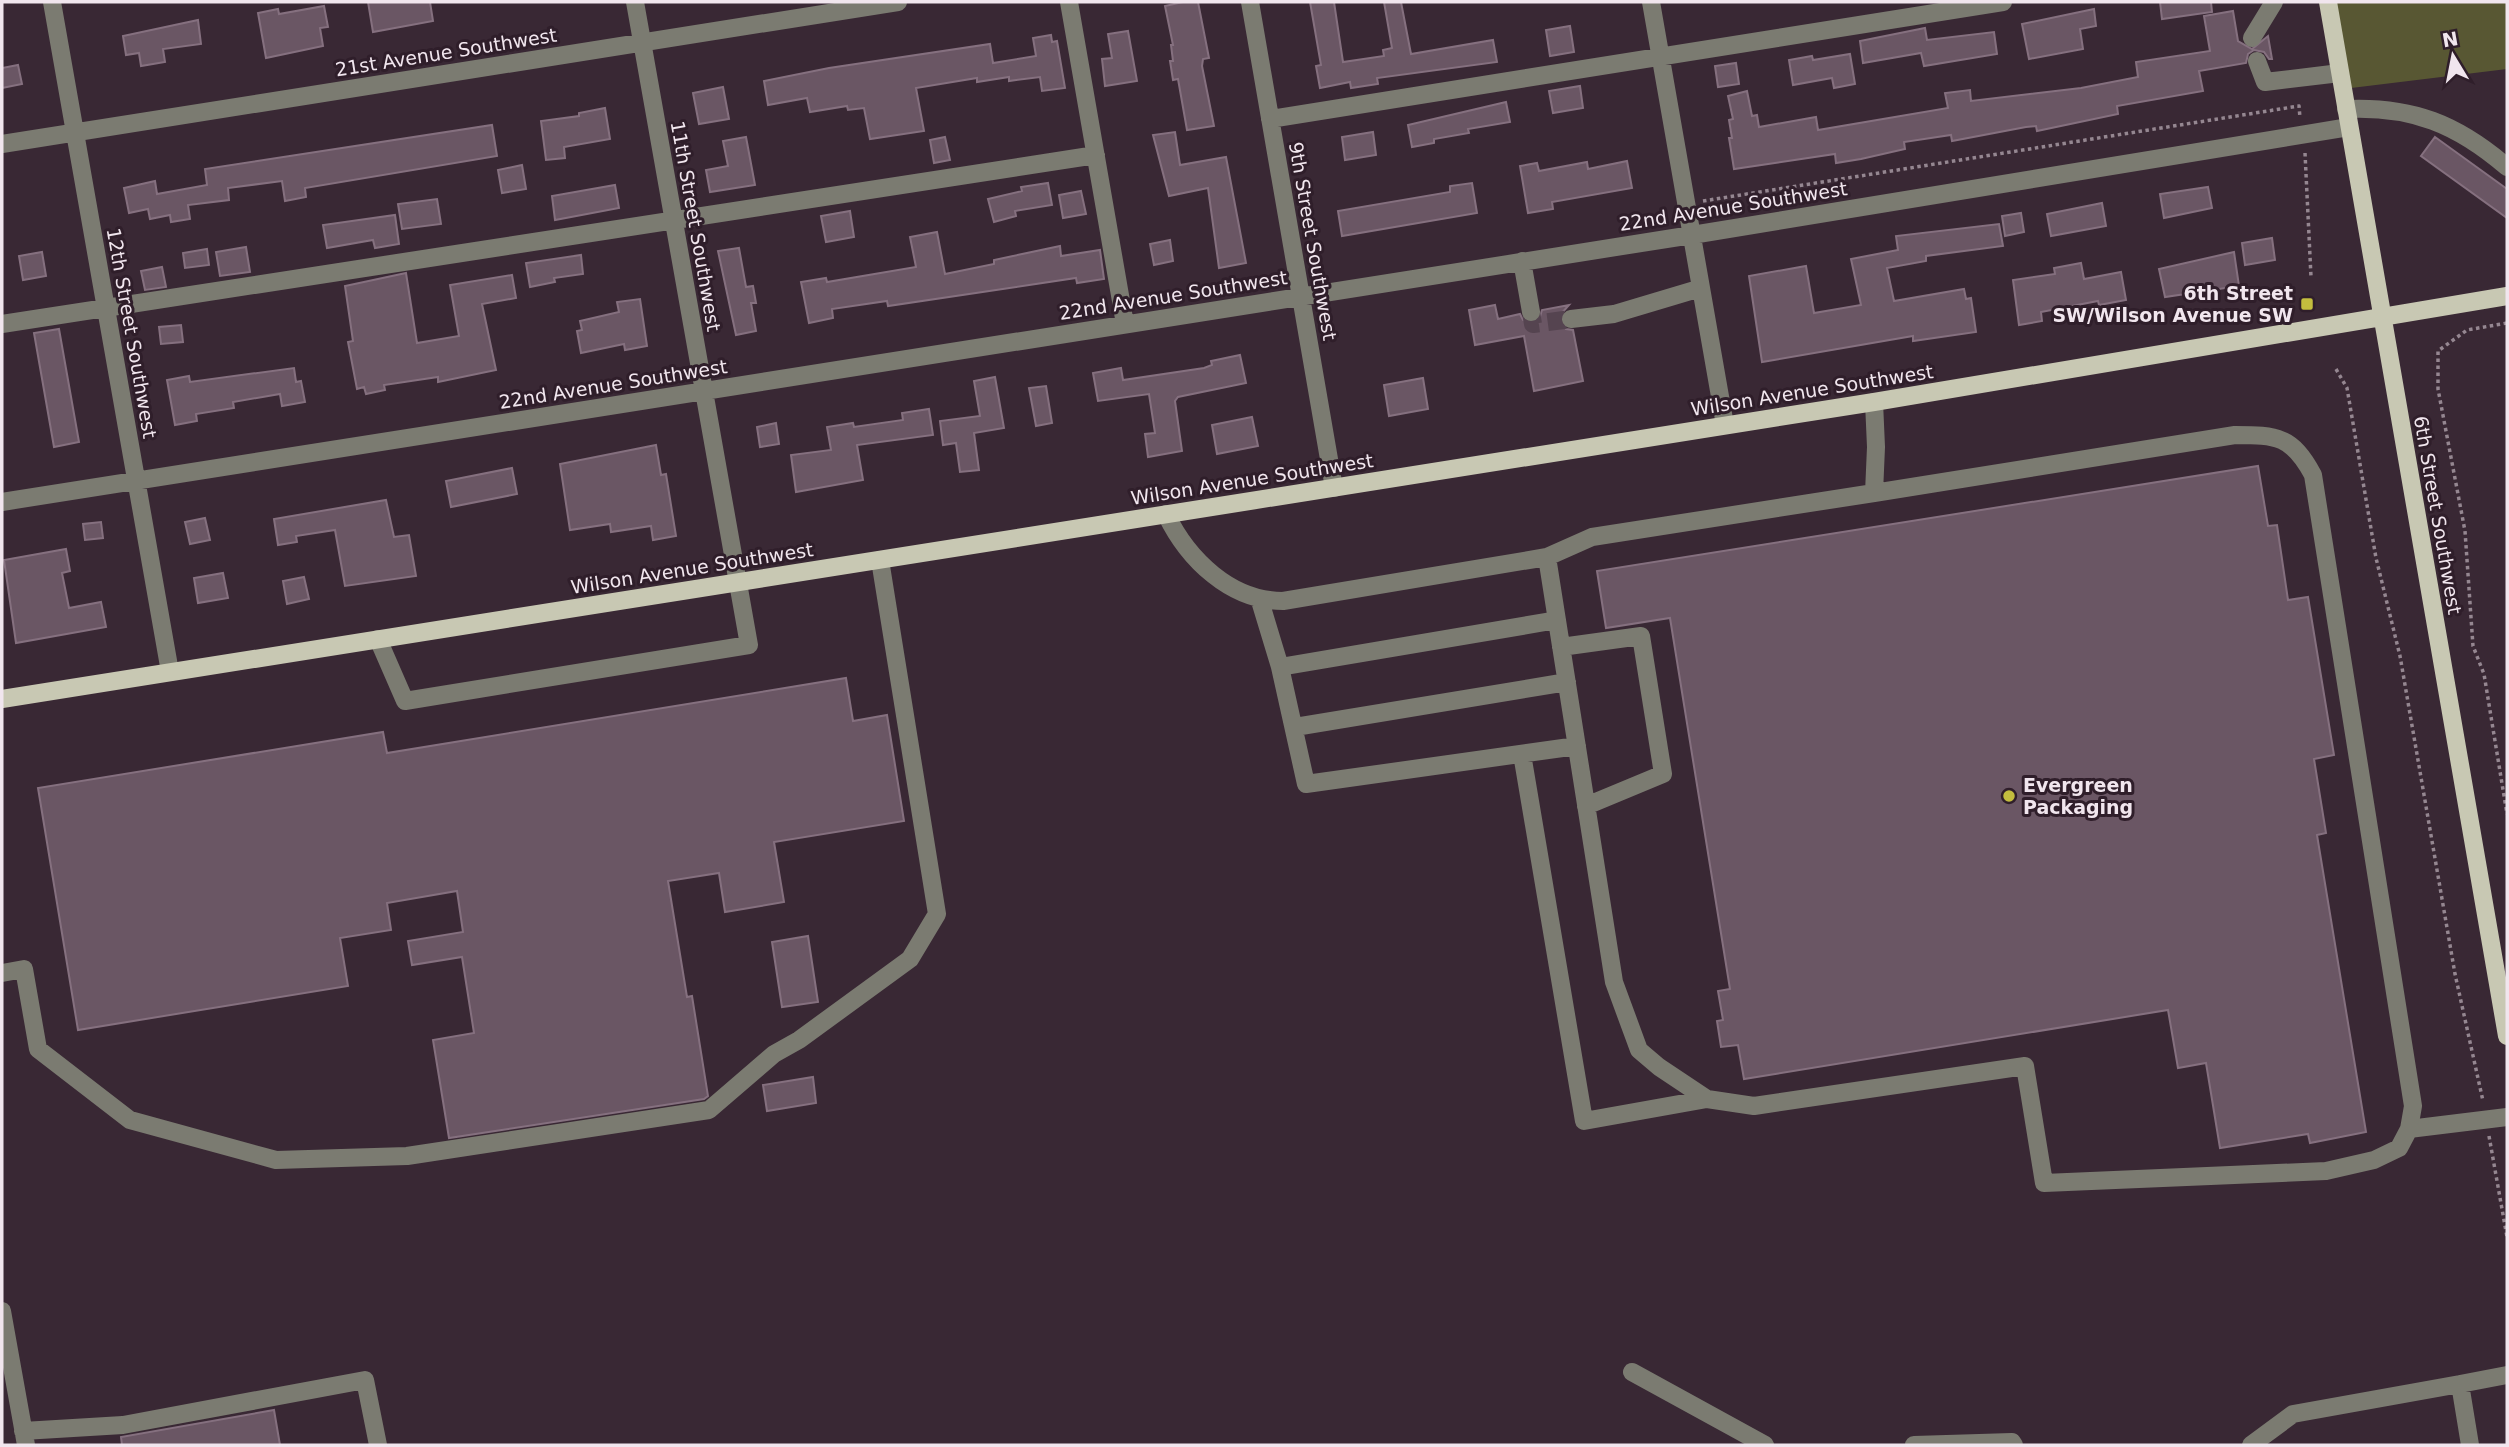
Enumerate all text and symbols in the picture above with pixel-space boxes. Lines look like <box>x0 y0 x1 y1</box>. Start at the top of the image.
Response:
north arrow <box>2418 21 2488 91</box>
street label: 21st Avenue Southwest <box>334 24 558 80</box>
text: N <box>2440 27 2460 51</box>
street label: 11th Street Southwest <box>667 119 725 333</box>
street label: 9th Street Southwest <box>1285 140 1341 342</box>
street label: 22nd Avenue Southwest <box>1617 177 1849 235</box>
street label: 12th Street Southwest <box>103 226 161 440</box>
street label: 22nd Avenue Southwest <box>1057 266 1289 324</box>
place label: 6th Street SW/Wilson Avenue SW <box>2052 282 2293 326</box>
marker: 6th Street SW/Wilson Avenue SW <box>2299 296 2315 312</box>
street label: 22nd Avenue Southwest <box>497 355 729 413</box>
street label: Wilson Avenue Southwest <box>1689 360 1935 420</box>
street label: 6th Street Southwest <box>2410 414 2466 616</box>
street label: Wilson Avenue Southwest <box>1129 449 1375 509</box>
street label: Wilson Avenue Southwest <box>569 538 815 598</box>
place label: Evergreen Packaging <box>2023 774 2133 818</box>
marker: Evergreen Packaging <box>2001 788 2017 804</box>

